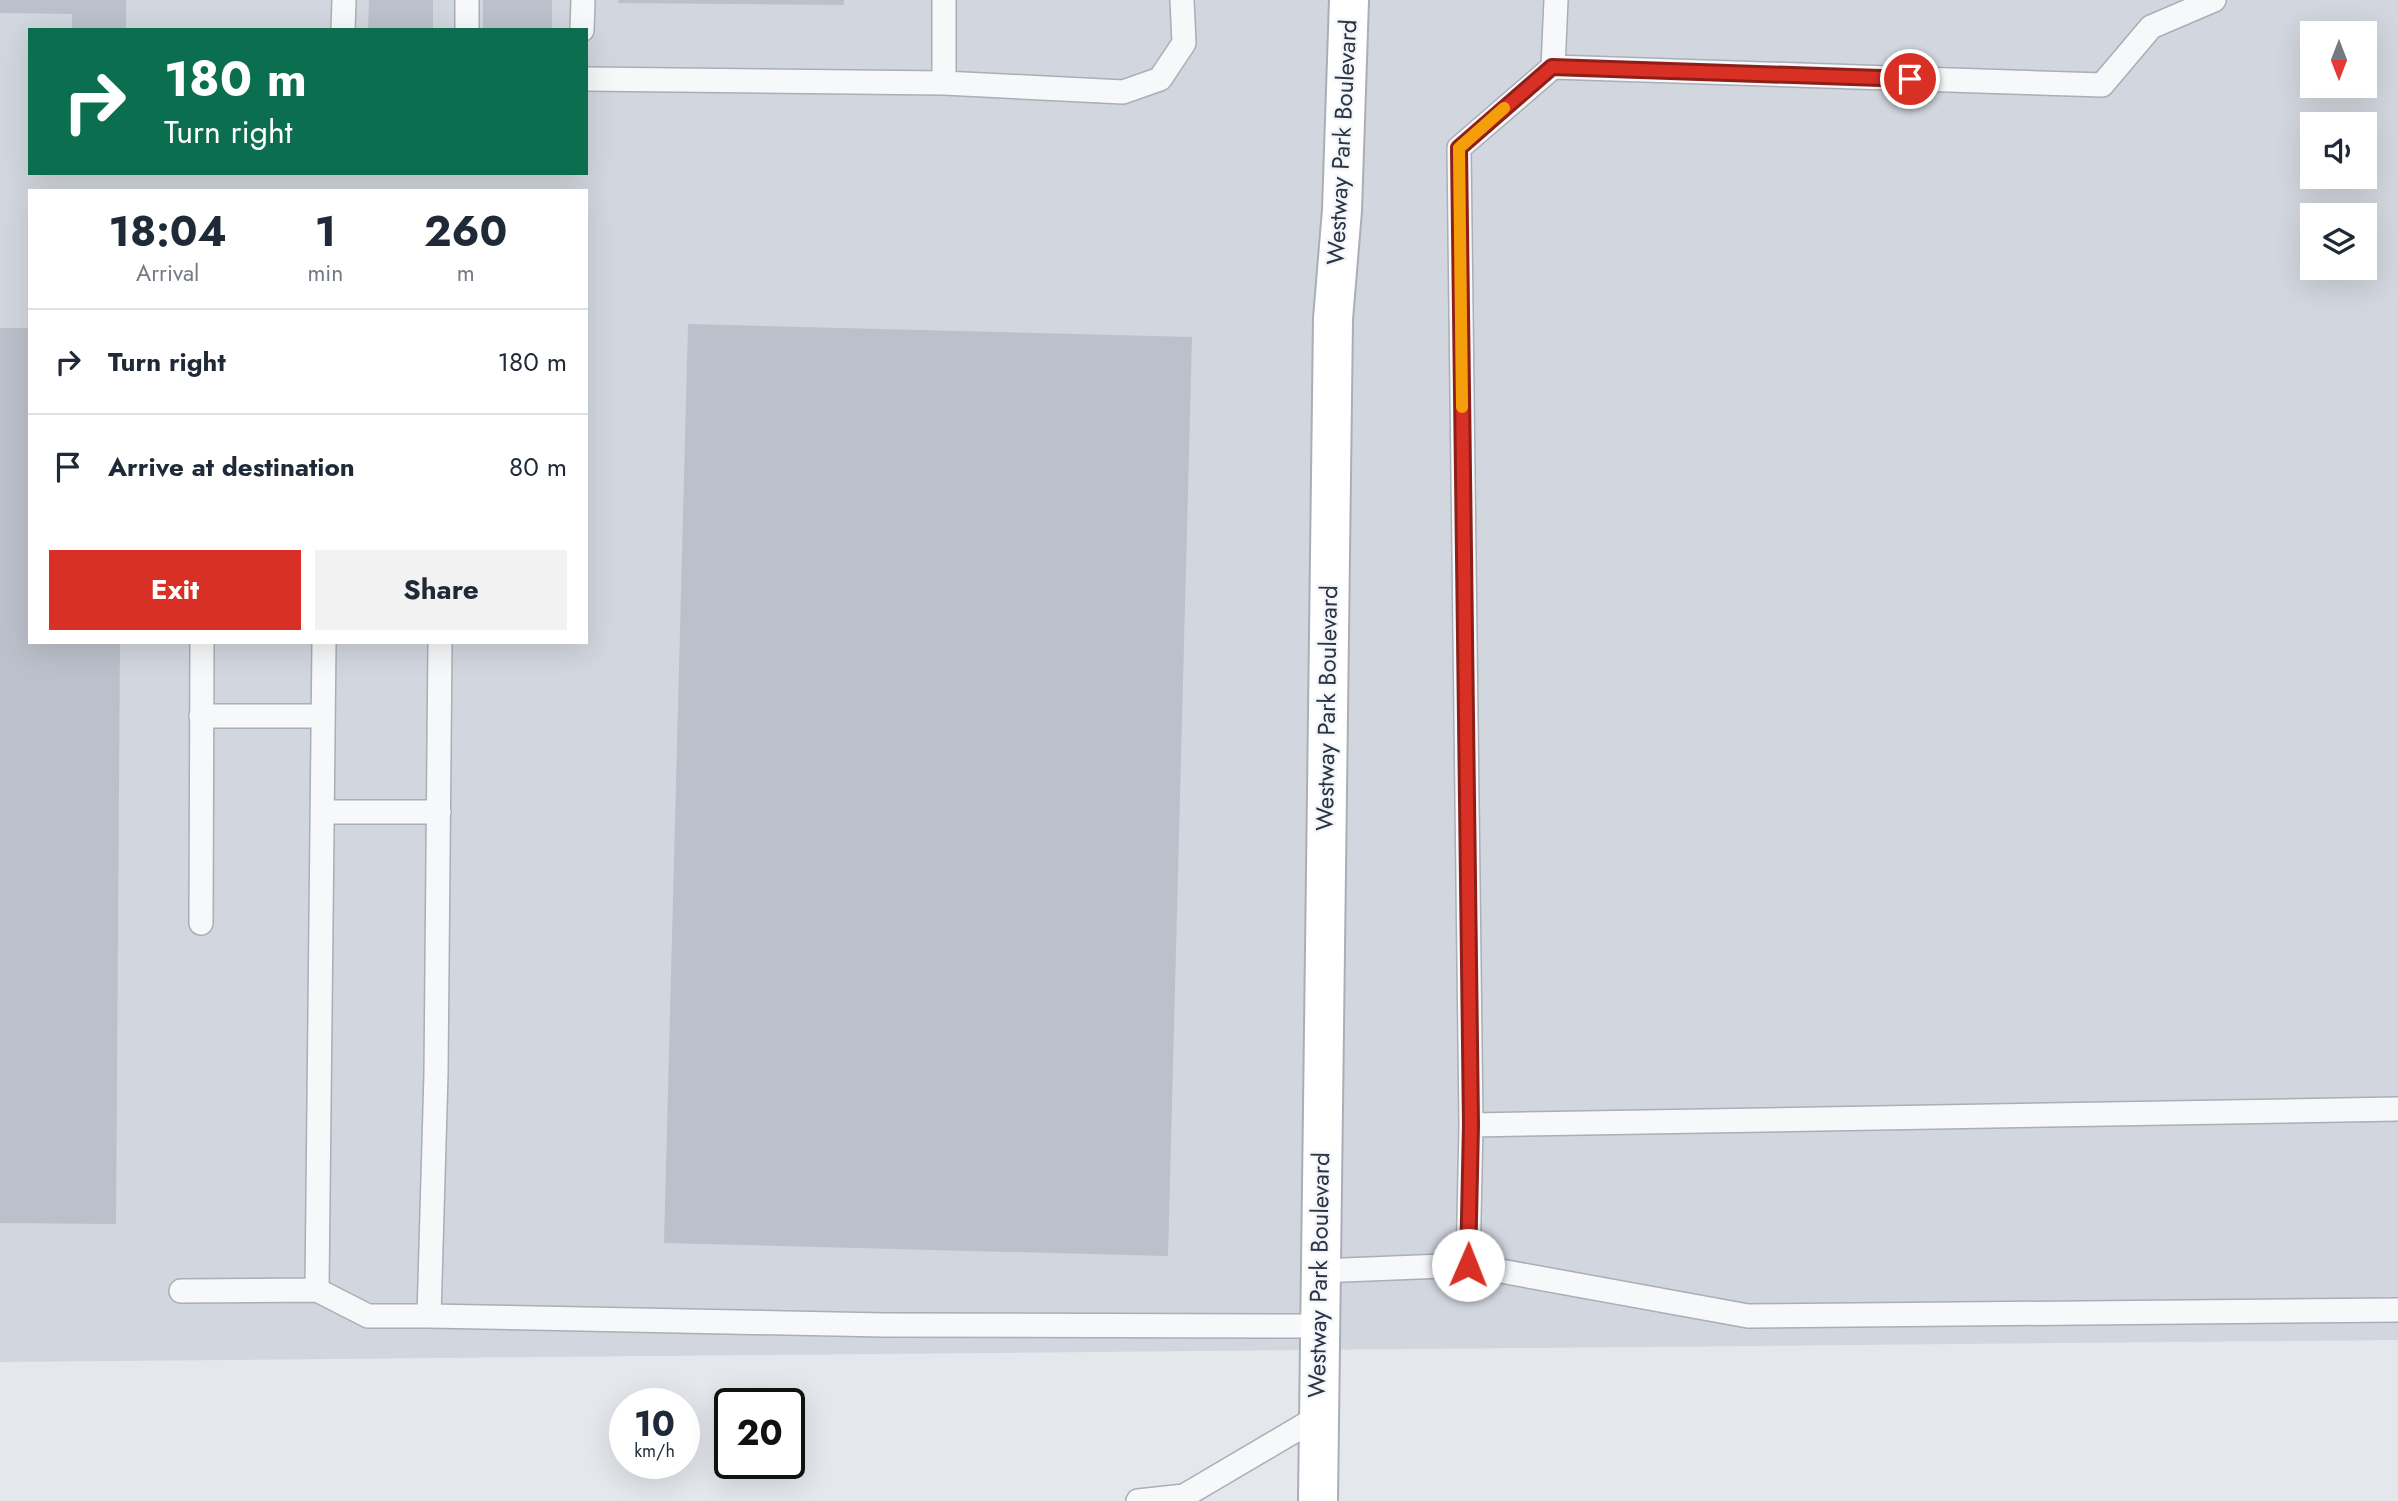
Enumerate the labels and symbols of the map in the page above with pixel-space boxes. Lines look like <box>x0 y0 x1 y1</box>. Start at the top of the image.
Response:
street label: Westway Park Boulevard <box>1318 18 1365 266</box>
north arrow <box>2300 21 2376 98</box>
pin <box>1880 49 1940 109</box>
street label: Westway Park Boulevard <box>1307 585 1346 831</box>
street label: Westway Park Boulevard <box>1299 1152 1338 1398</box>
position arrow <box>1431 1228 1505 1302</box>
speed limit sign: 20 <box>714 1388 805 1479</box>

